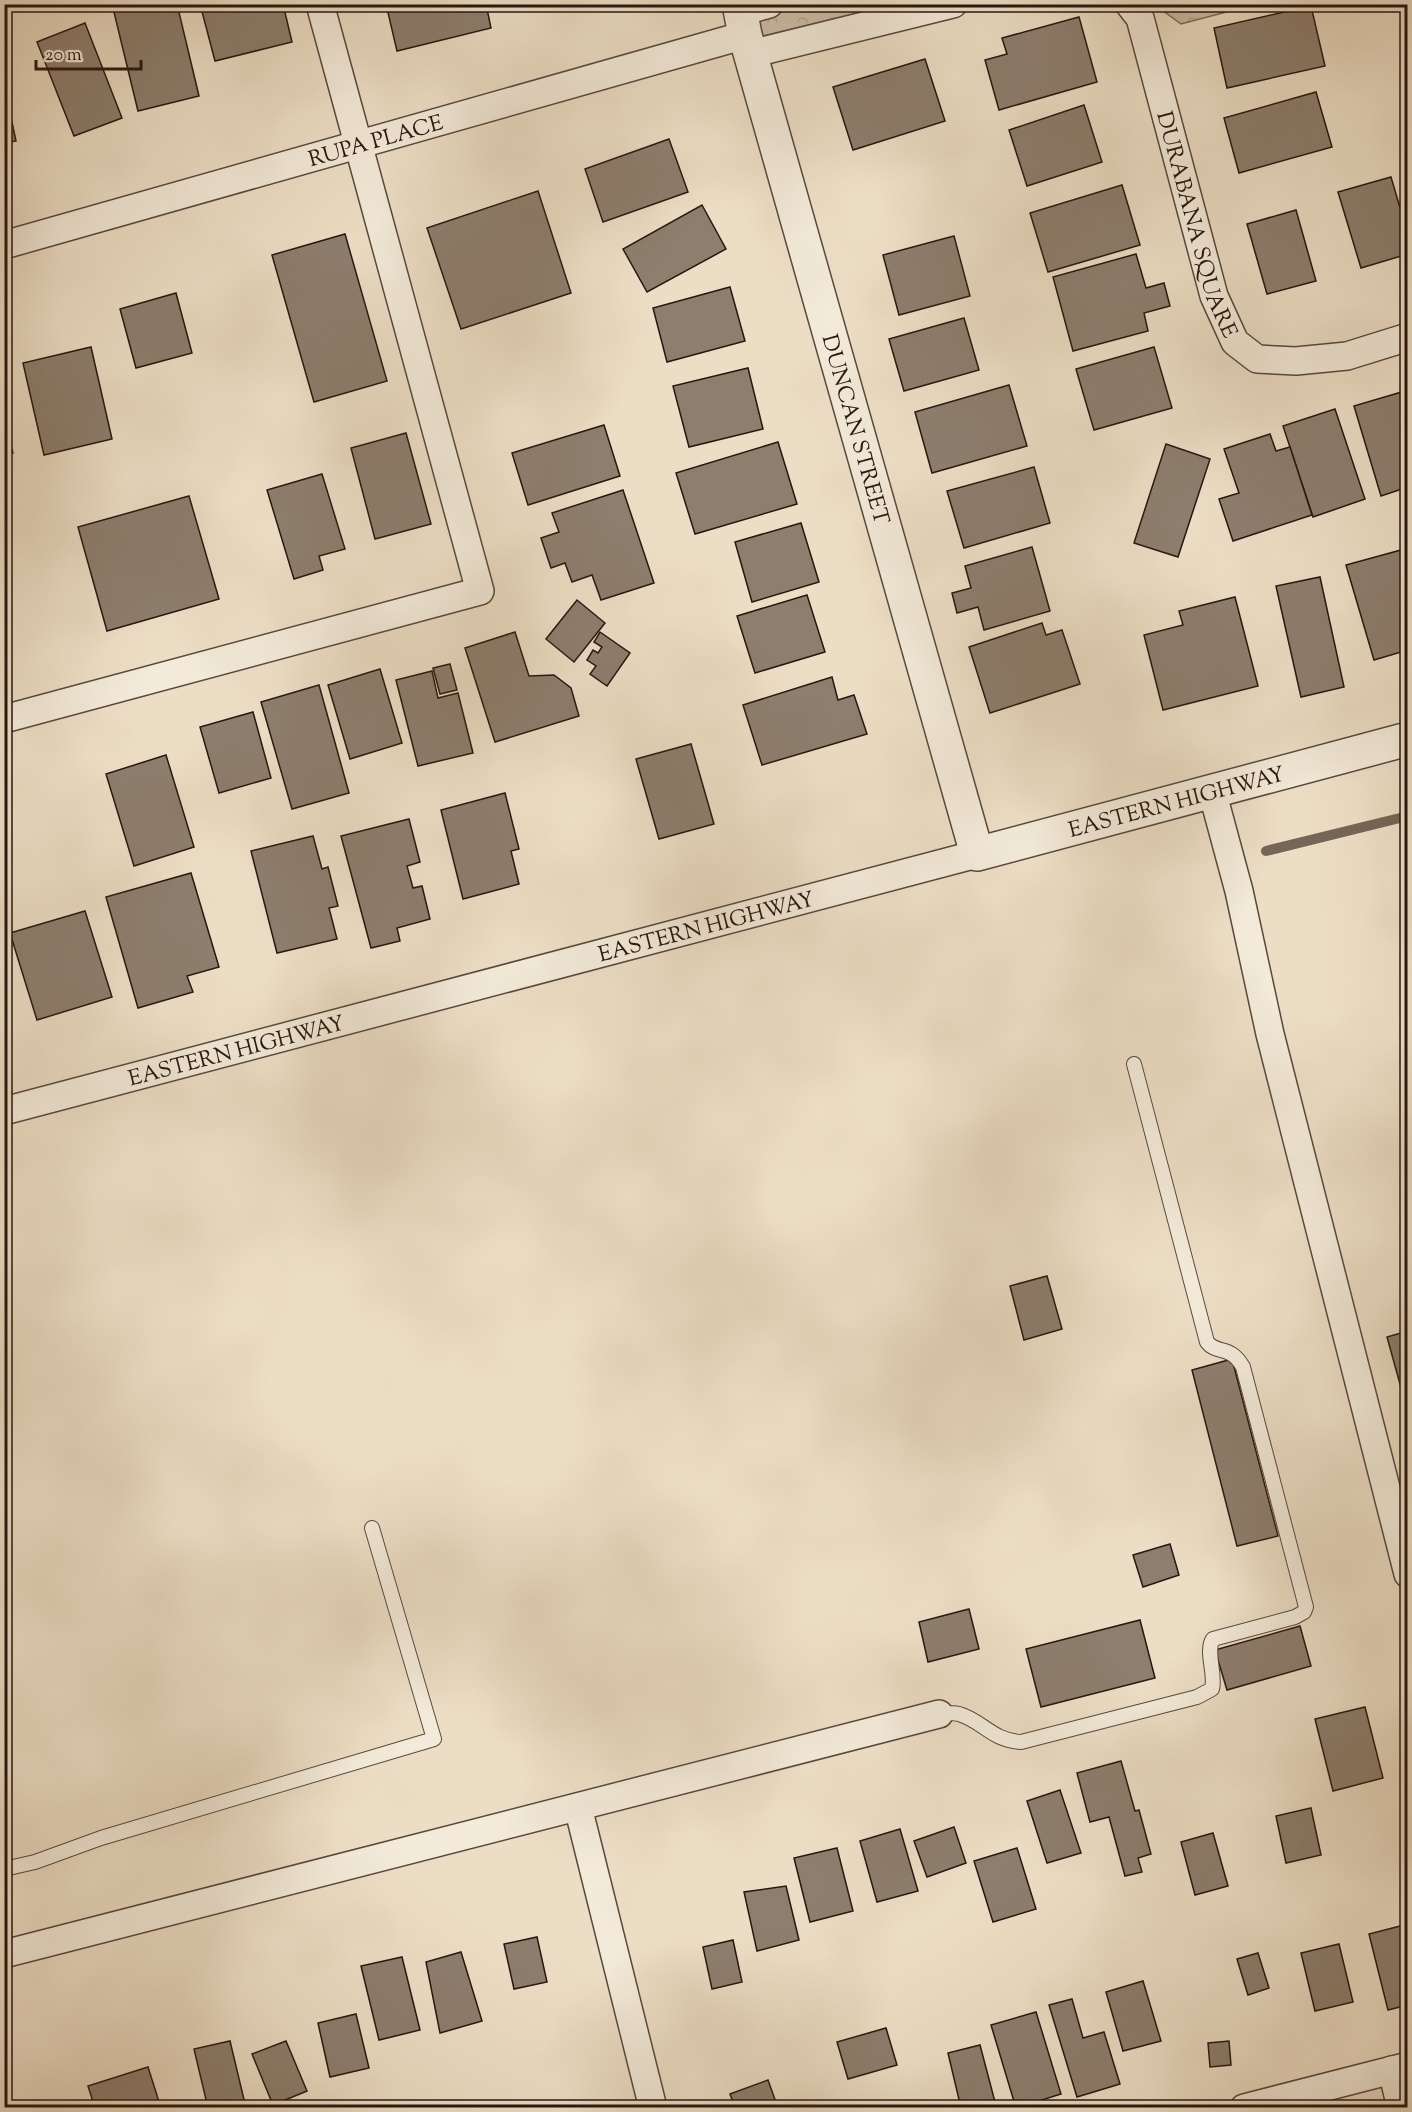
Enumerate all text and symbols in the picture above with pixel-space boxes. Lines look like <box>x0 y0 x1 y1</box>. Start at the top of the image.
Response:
scale bar <box>36 33 141 71</box>
text: 20 m <box>45 43 82 69</box>
street label: RUPA PLACE <box>305 108 447 177</box>
street label: DURABANA SQUARE <box>1146 108 1244 344</box>
street label: DUNCAN STREET <box>812 331 896 529</box>
street label: EASTERN HIGHWAY <box>1065 760 1289 848</box>
street label: EASTERN HIGHWAY <box>595 885 819 972</box>
street label: EASTERN HIGHWAY <box>125 1009 349 1096</box>

